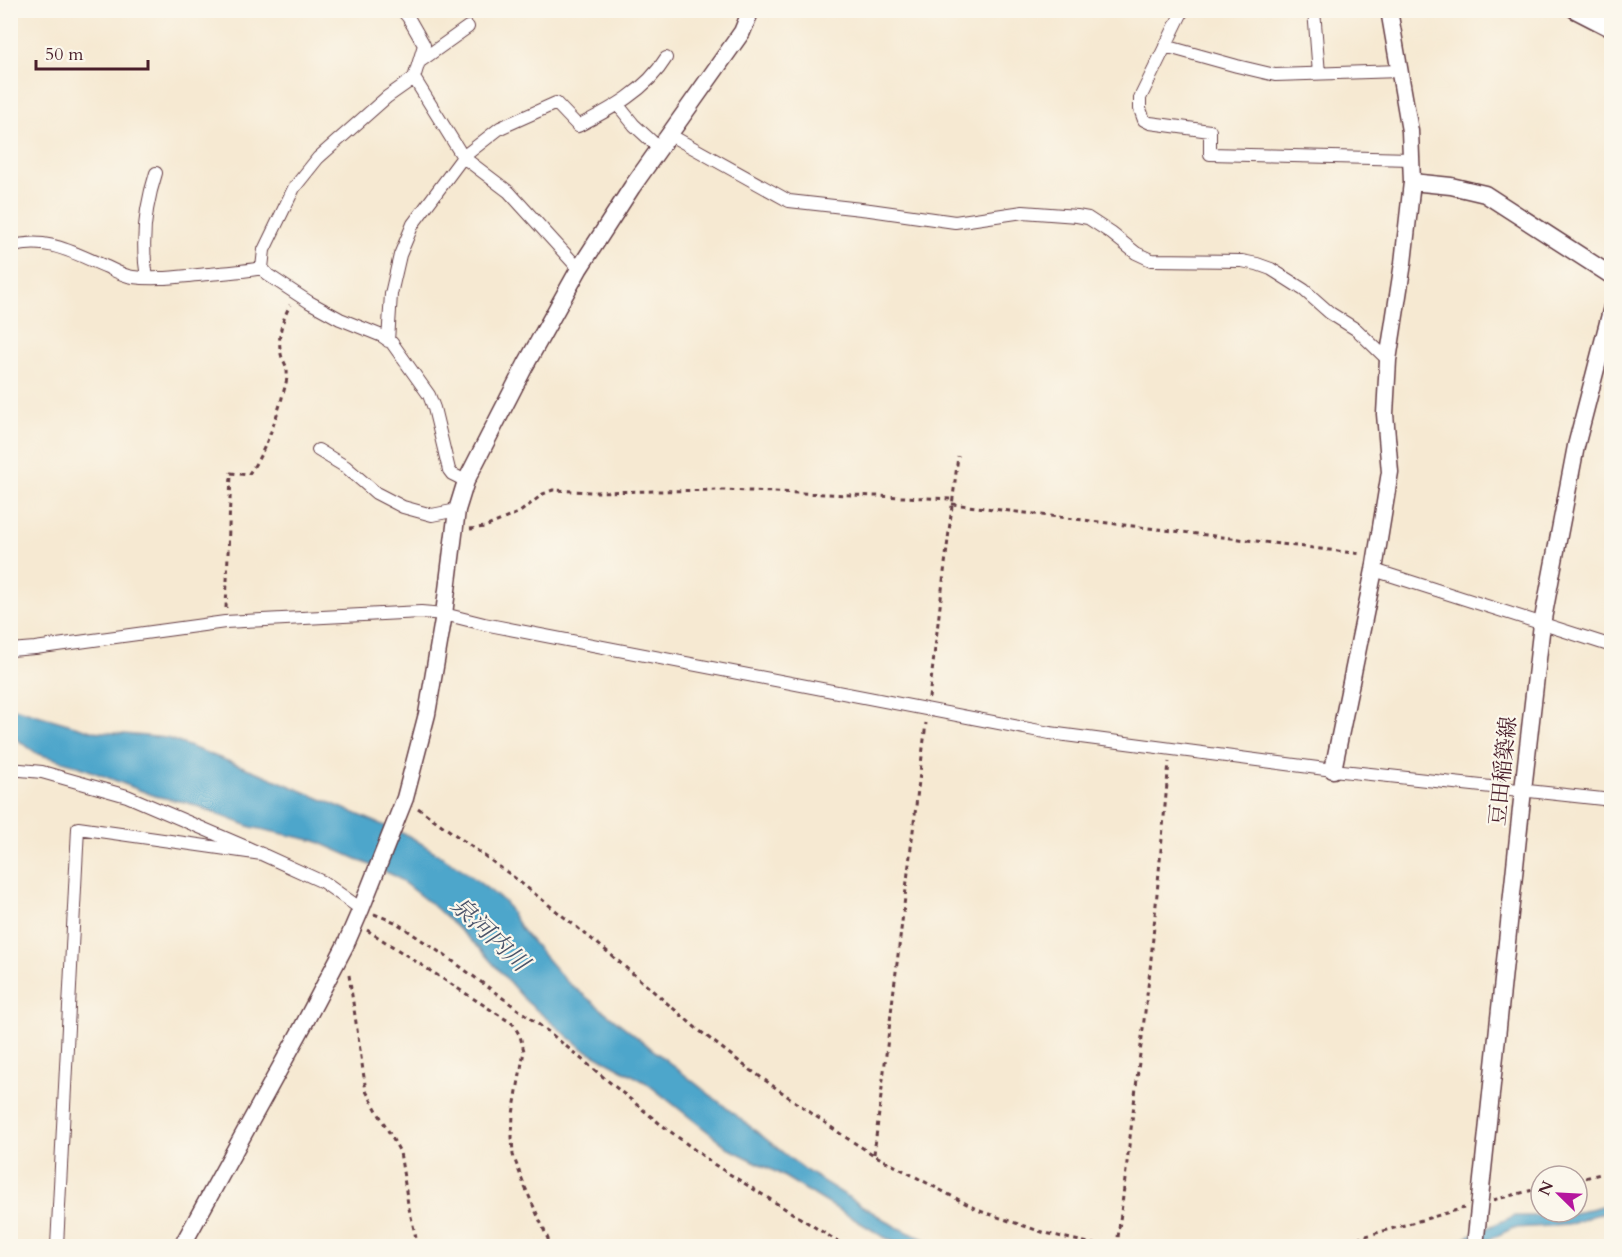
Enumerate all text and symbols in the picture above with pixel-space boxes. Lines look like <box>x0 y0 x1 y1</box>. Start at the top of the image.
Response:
scale bar <box>36 33 148 71</box>
text: 50 m <box>45 42 84 67</box>
street label: 豆田稲築線 <box>1482 715 1524 827</box>
water label: 泉河内川 <box>443 890 538 981</box>
north arrow <box>1529 1164 1589 1224</box>
text: N <box>1533 1177 1559 1199</box>

